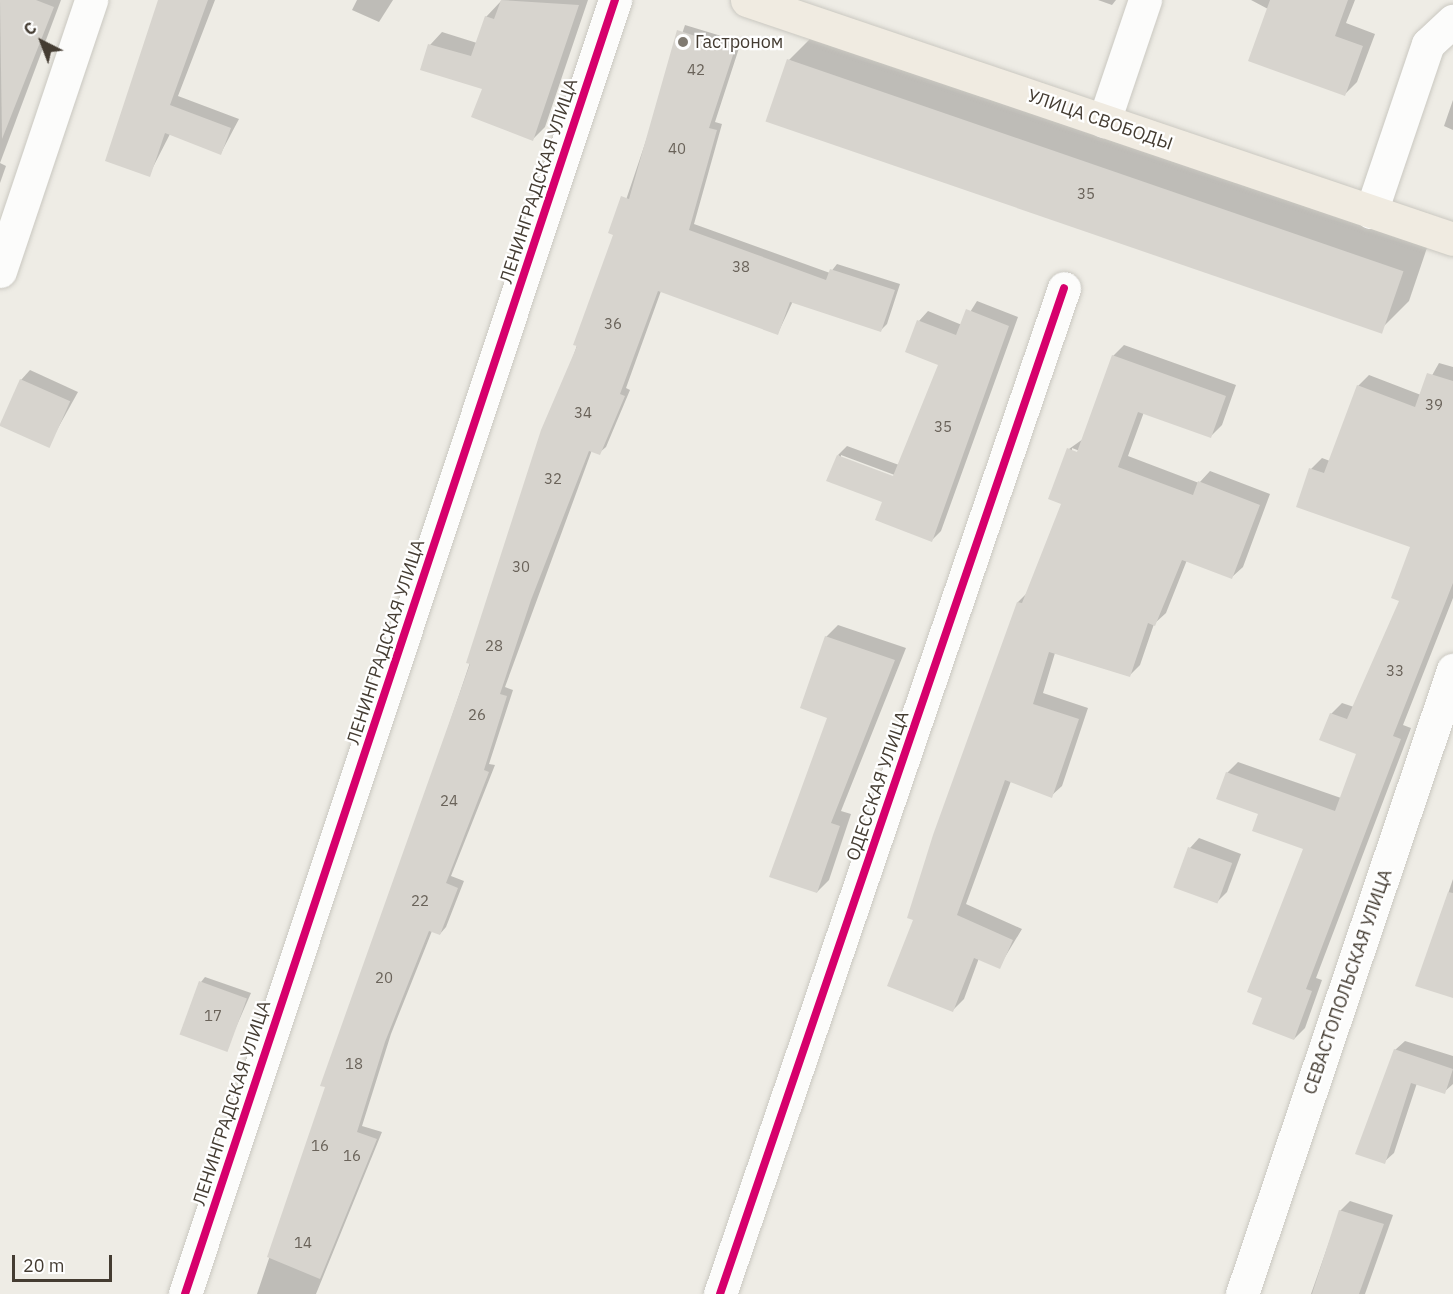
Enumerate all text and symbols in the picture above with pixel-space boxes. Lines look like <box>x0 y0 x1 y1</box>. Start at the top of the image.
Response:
north arrow <box>12 12 72 72</box>
text: С <box>19 18 41 40</box>
place label: Гастроном <box>695 31 783 53</box>
marker: Гастроном <box>676 35 690 49</box>
house number: 42 <box>687 61 705 79</box>
street label: ЛЕНИНГРАДСКАЯ УЛИЦА <box>496 76 582 286</box>
street label: УЛИЦА СВОБОДЫ <box>1025 85 1175 155</box>
house number: 40 <box>668 140 686 158</box>
house number: 35 <box>1077 185 1095 203</box>
house number: 38 <box>732 258 750 276</box>
house number: 36 <box>604 315 622 333</box>
house number: 39 <box>1425 396 1443 414</box>
house number: 34 <box>574 404 592 422</box>
house number: 35 <box>934 418 952 436</box>
house number: 32 <box>544 470 562 488</box>
street label: ЛЕНИНГРАДСКАЯ УЛИЦА <box>343 537 429 747</box>
house number: 30 <box>512 558 530 576</box>
house number: 28 <box>485 637 503 655</box>
house number: 33 <box>1386 662 1404 680</box>
house number: 26 <box>468 706 486 724</box>
street label: ОДЕССКАЯ УЛИЦА <box>842 708 914 864</box>
house number: 24 <box>440 792 458 810</box>
street label: СЕВАСТОПОЛЬСКАЯ УЛИЦА <box>1299 867 1397 1097</box>
house number: 22 <box>411 892 429 910</box>
house number: 20 <box>375 969 393 987</box>
street label: ЛЕНИНГРАДСКАЯ УЛИЦА <box>189 998 275 1208</box>
house number: 17 <box>204 1007 222 1025</box>
house number: 18 <box>345 1055 363 1073</box>
house number: 16 <box>311 1137 329 1155</box>
house number: 16 <box>343 1147 361 1165</box>
house number: 14 <box>294 1234 312 1252</box>
scale bar <box>15 1243 116 1281</box>
text: 20 m <box>23 1254 65 1277</box>

